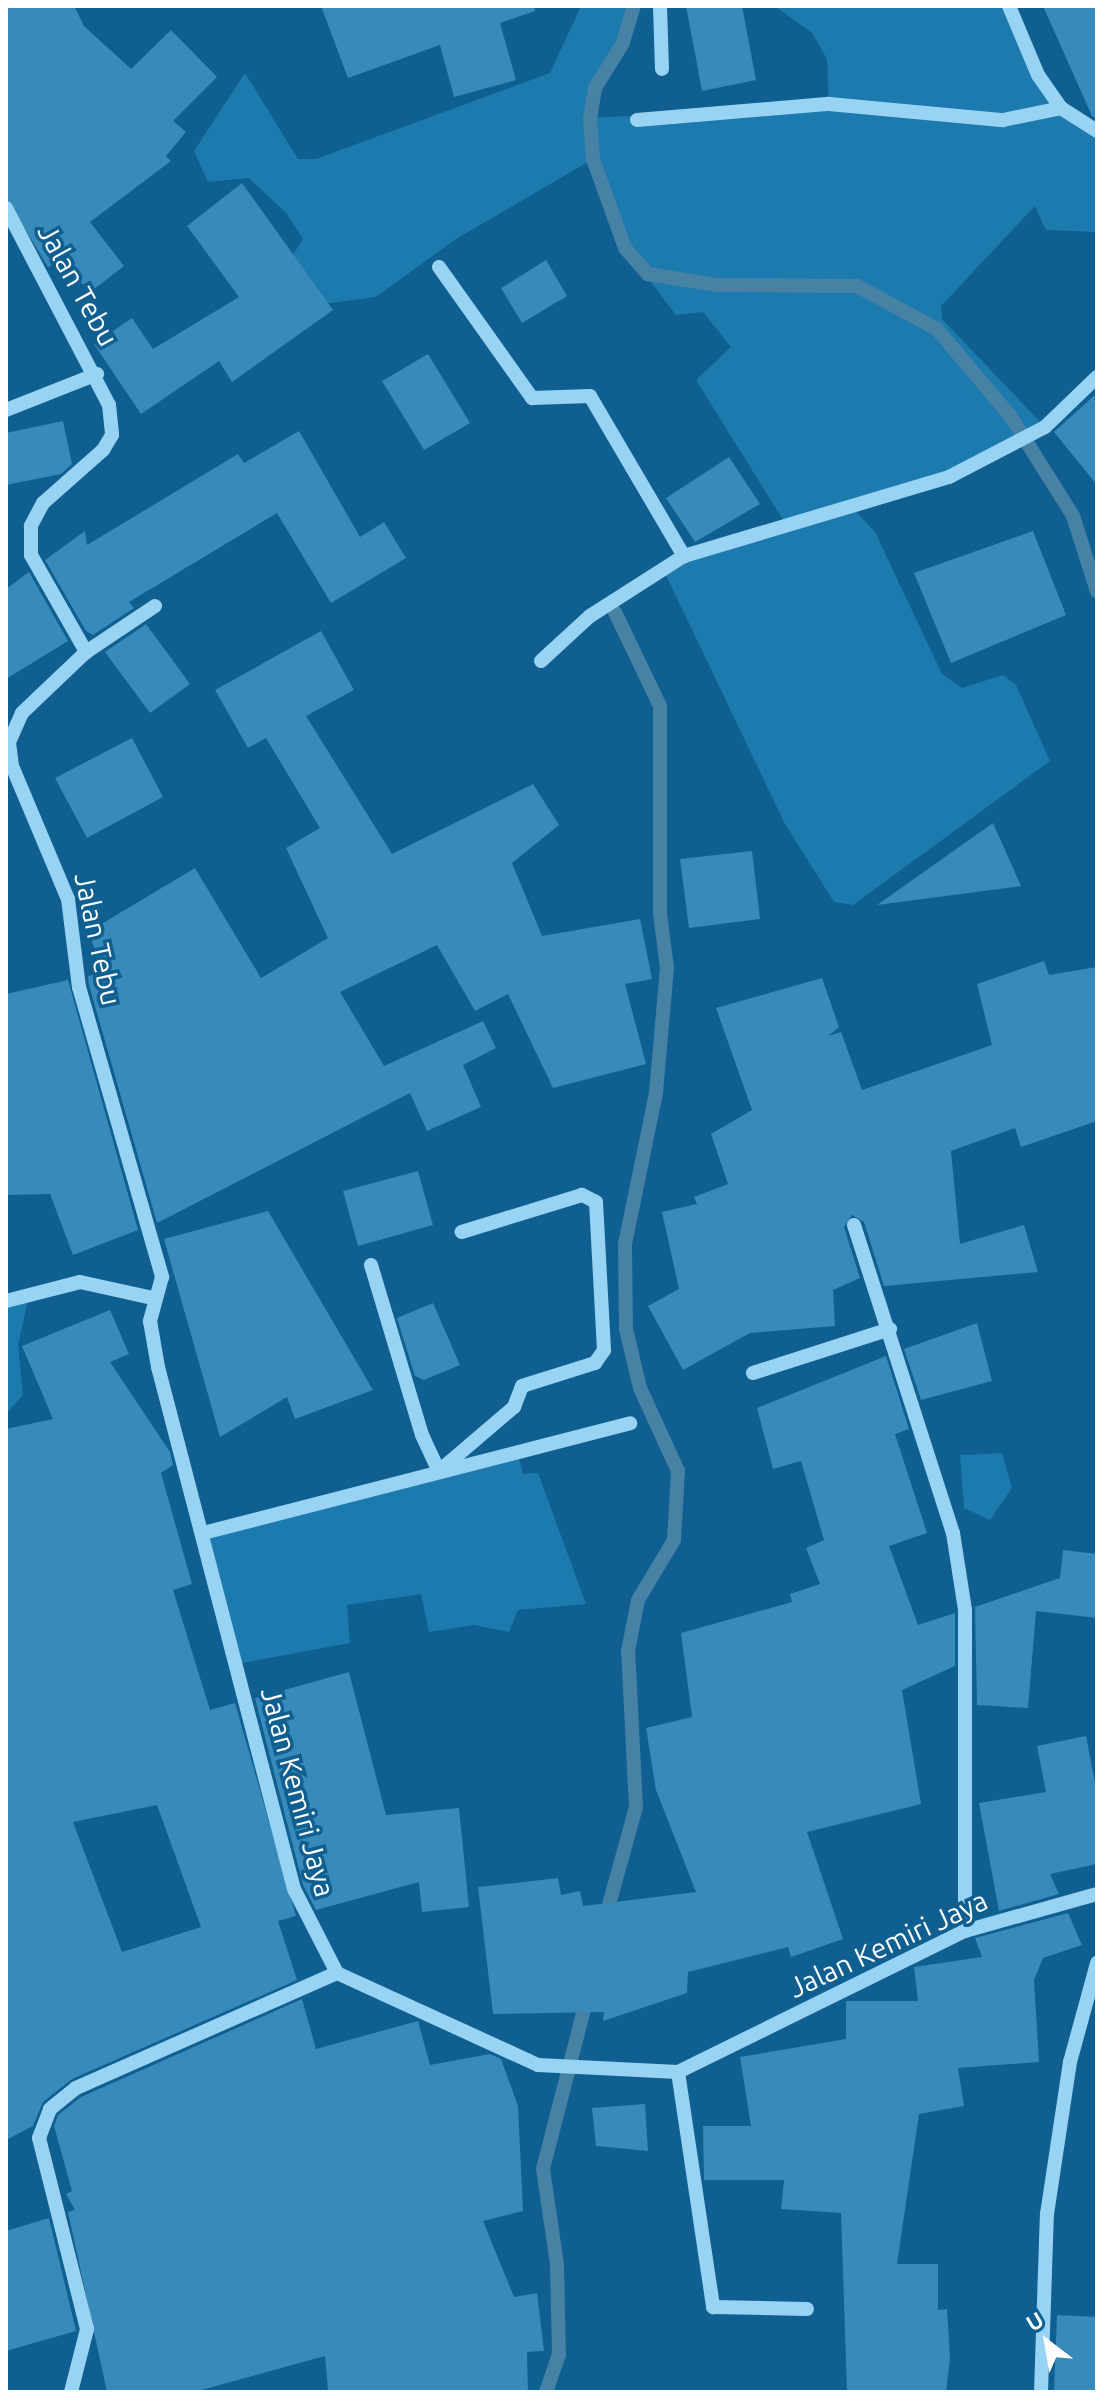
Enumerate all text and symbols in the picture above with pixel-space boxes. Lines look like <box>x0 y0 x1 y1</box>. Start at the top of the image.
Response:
street label: Jalan Tebu <box>31 218 125 352</box>
street label: Jalan Tebu <box>68 870 128 1008</box>
street label: Jalan Kemiri Jaya <box>254 1684 342 1900</box>
street label: Jalan Kemiri Jaya <box>783 1883 993 2005</box>
north arrow <box>1007 2302 1087 2382</box>
text: U <box>1021 2306 1047 2336</box>

